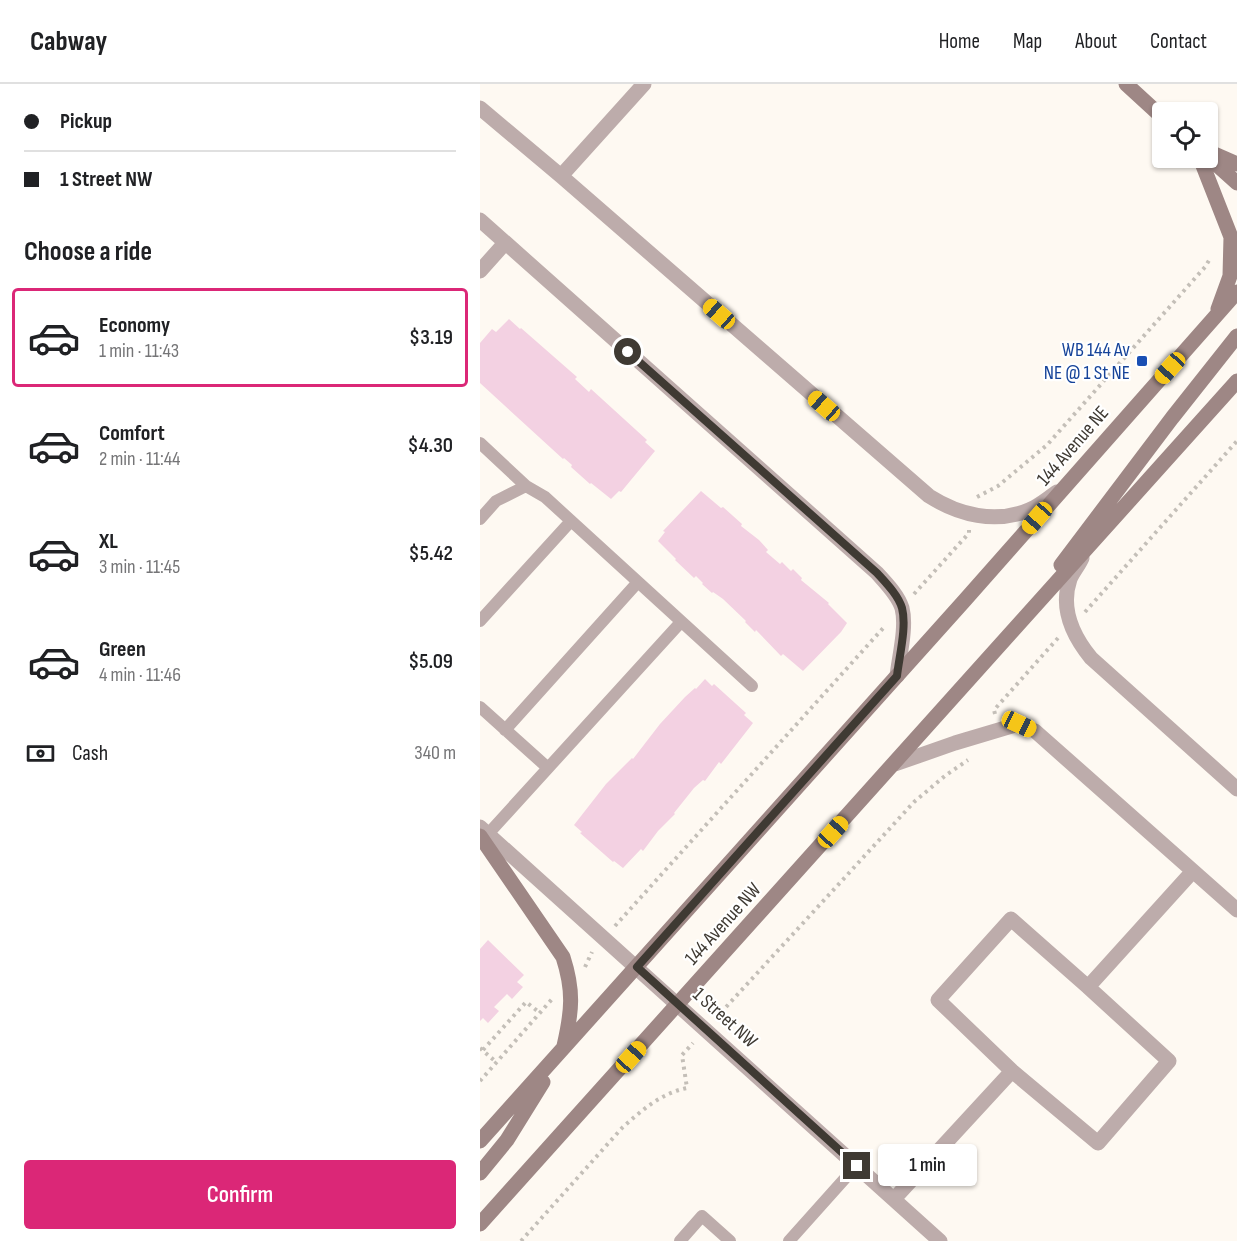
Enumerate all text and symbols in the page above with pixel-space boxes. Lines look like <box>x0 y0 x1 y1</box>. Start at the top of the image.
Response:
text: Cabway <box>30 25 107 58</box>
text: Home <box>939 29 980 54</box>
text: Map <box>1013 29 1042 54</box>
text: About <box>1075 29 1117 54</box>
text: Contact <box>1150 29 1207 54</box>
map controls <box>1152 102 1218 168</box>
button: locate <box>1152 102 1218 168</box>
text: Pickup <box>60 108 112 135</box>
text: 1 Street NW <box>60 166 152 193</box>
text: Choose a ride <box>24 236 152 268</box>
car <box>700 295 738 333</box>
icon: car <box>27 311 81 365</box>
text: Economy <box>99 312 170 339</box>
text: $3.19 <box>409 324 453 351</box>
route start <box>614 338 641 365</box>
place label: WB 144 Av NE @ 1 St NE <box>1044 338 1130 385</box>
text: 1 min · 11:43 <box>99 339 179 363</box>
car <box>1151 349 1189 387</box>
marker: WB 144 Av NE @ 1 St NE <box>1135 354 1149 368</box>
car <box>805 387 843 425</box>
street label: 144 Avenue NE <box>1032 401 1114 491</box>
icon: car <box>27 419 81 473</box>
text: Comfort <box>99 420 165 447</box>
text: $4.30 <box>408 432 453 459</box>
text: 2 min · 11:44 <box>99 447 180 471</box>
car <box>1018 499 1056 537</box>
icon: car <box>27 527 81 581</box>
text: XL <box>99 528 118 555</box>
text: $5.42 <box>409 540 453 567</box>
text: 3 min · 11:45 <box>99 555 180 579</box>
icon: car <box>27 635 81 689</box>
text: Green <box>99 636 146 663</box>
text: $5.09 <box>408 648 453 675</box>
text: 4 min · 11:46 <box>99 663 181 687</box>
car <box>999 708 1039 740</box>
icon: cash <box>24 737 57 770</box>
text: Cash <box>72 740 108 767</box>
text: 340 m <box>414 741 456 765</box>
car <box>814 813 852 851</box>
street label: 144 Avenue NW <box>680 878 766 970</box>
street label: 1 Street NW <box>688 983 762 1053</box>
car <box>612 1038 650 1076</box>
callout: 1 min <box>878 1145 977 1187</box>
route end <box>843 1152 870 1179</box>
text: 1 min <box>909 1153 946 1177</box>
button: Confirm <box>24 1160 456 1229</box>

